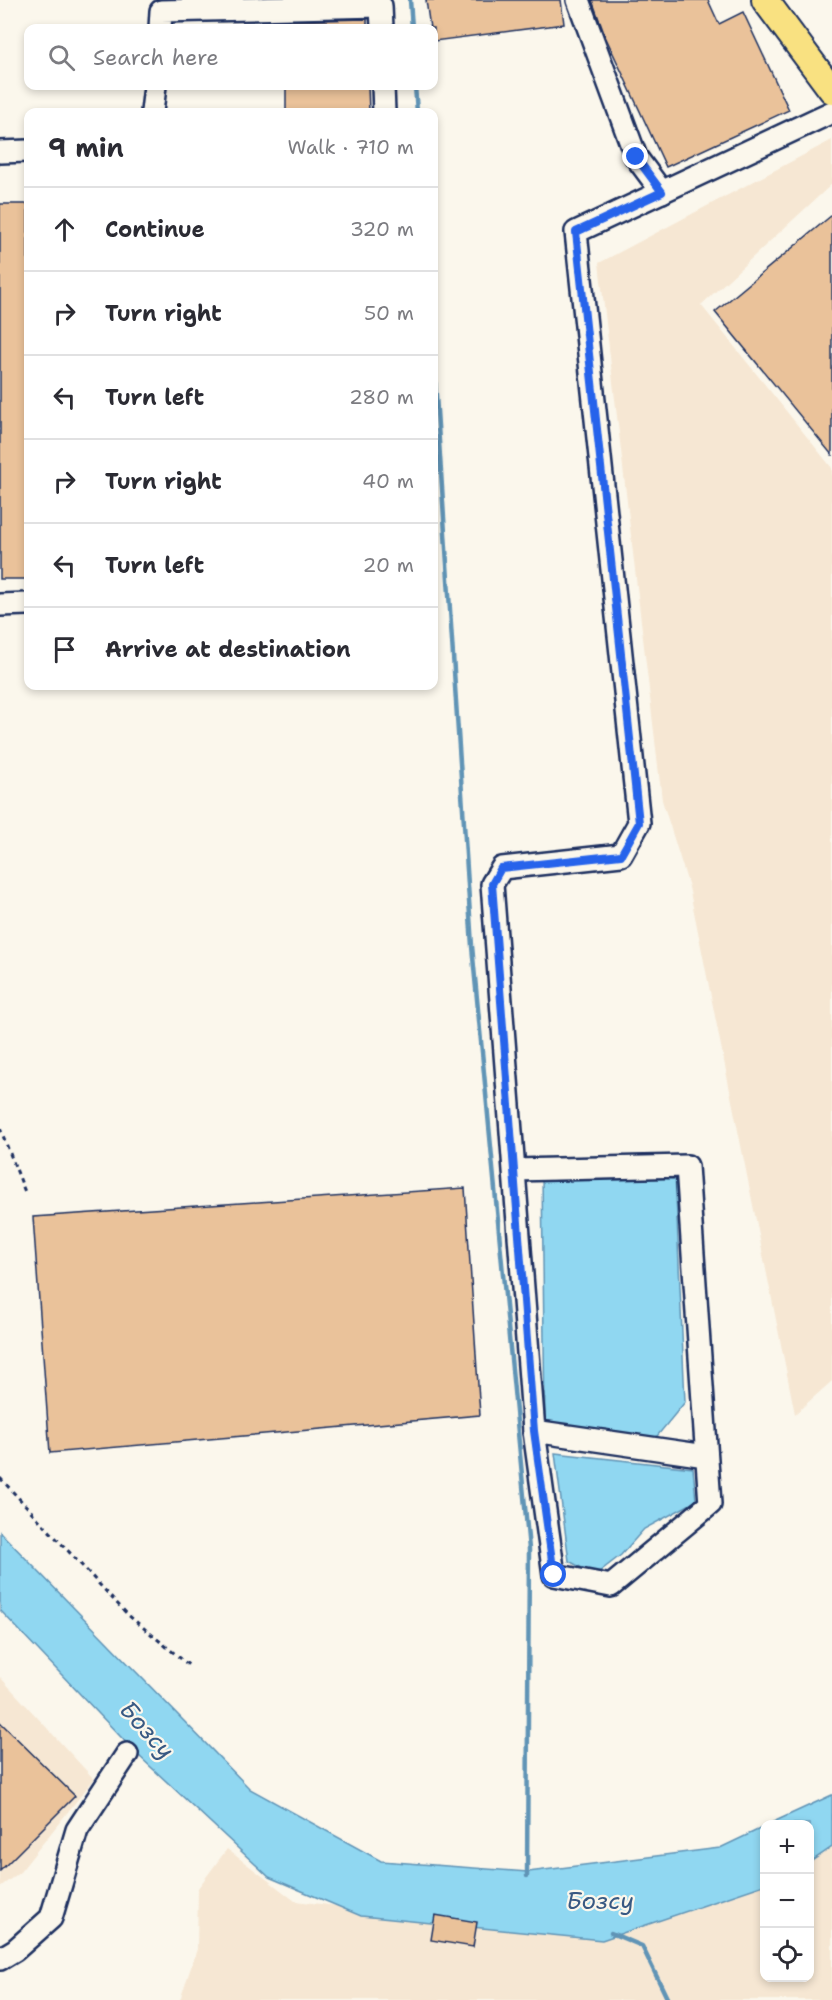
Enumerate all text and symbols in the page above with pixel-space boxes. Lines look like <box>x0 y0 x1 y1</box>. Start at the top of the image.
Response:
search box <box>24 24 438 90</box>
icon: search <box>45 41 78 74</box>
text: Search here <box>93 43 219 72</box>
text: 9 min <box>48 130 124 165</box>
text: Walk · 710 m <box>288 134 414 160</box>
route end <box>622 143 648 169</box>
icon: ahead <box>48 213 81 246</box>
text: Continue <box>105 215 205 244</box>
text: 320 m <box>350 216 414 242</box>
icon: right <box>48 297 81 330</box>
text: Turn right <box>105 299 222 328</box>
text: 50 m <box>364 300 414 326</box>
icon: left <box>48 381 81 414</box>
text: Turn left <box>105 383 204 412</box>
text: 280 m <box>349 384 414 410</box>
icon: right <box>48 465 81 498</box>
text: Turn right <box>105 467 222 496</box>
text: 40 m <box>362 468 414 494</box>
icon: left <box>48 549 81 582</box>
text: Turn left <box>105 551 204 580</box>
text: 20 m <box>363 552 414 578</box>
icon: arrive <box>48 633 81 666</box>
text: Arrive at destination <box>105 635 351 664</box>
route start <box>540 1561 566 1587</box>
water label: Бозсу <box>112 1694 182 1766</box>
map controls <box>760 1820 814 1982</box>
button: + <box>760 1820 814 1874</box>
button: − <box>760 1874 814 1928</box>
water label: Бозсу <box>566 1885 634 1917</box>
button: locate <box>760 1928 814 1982</box>

